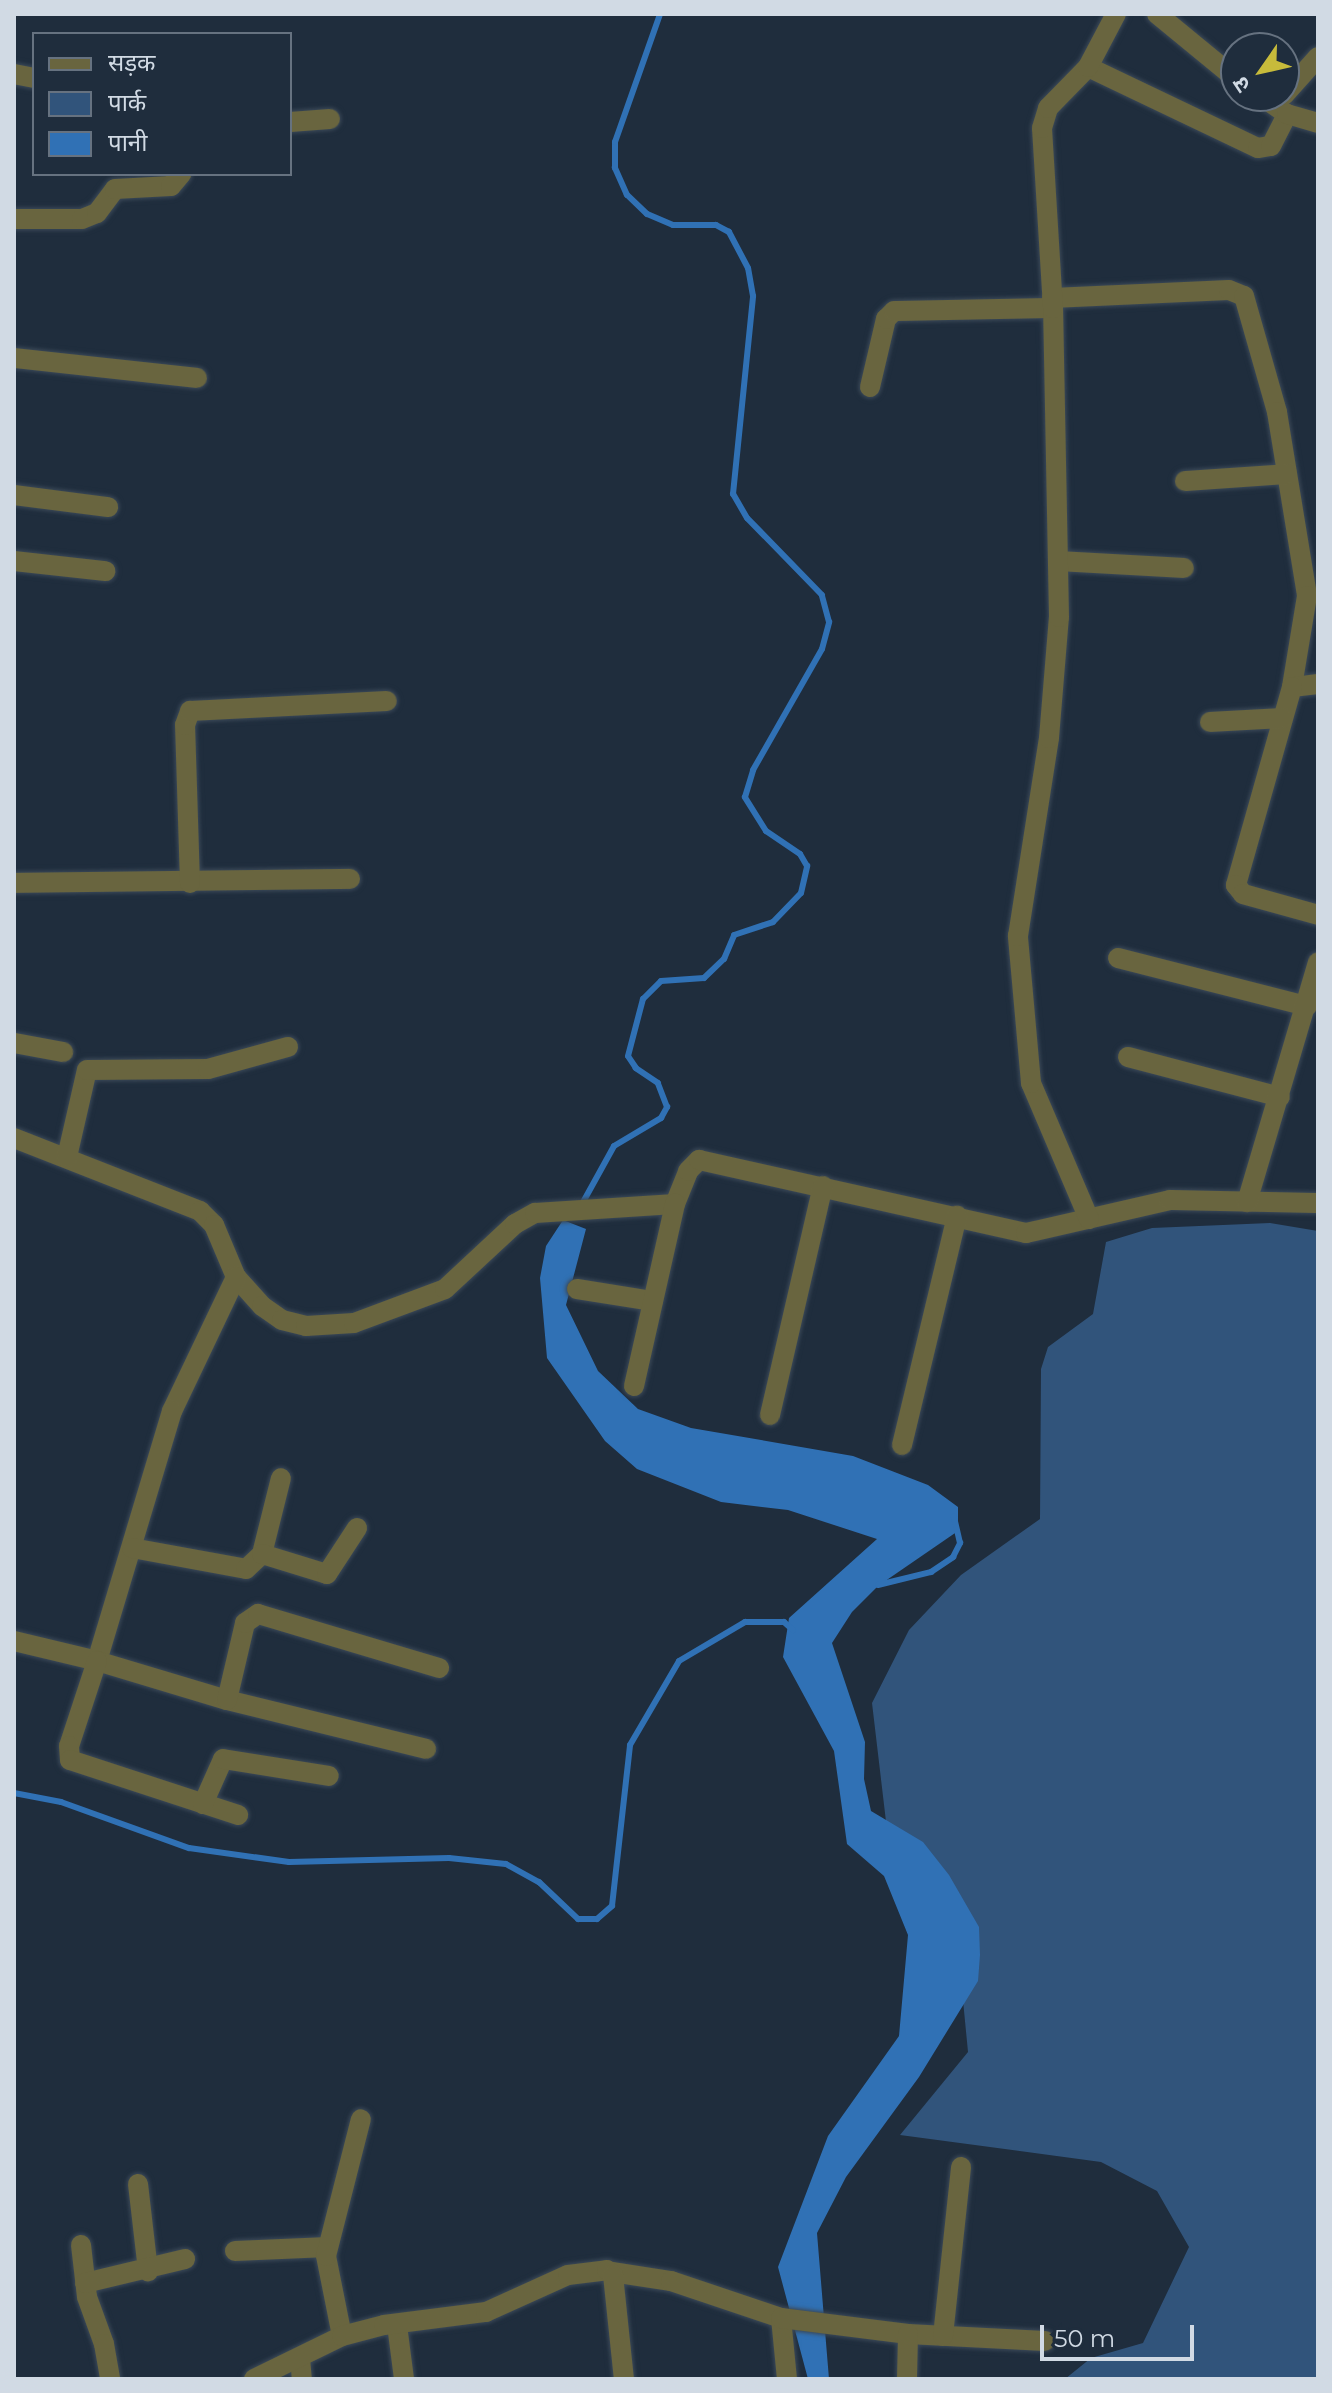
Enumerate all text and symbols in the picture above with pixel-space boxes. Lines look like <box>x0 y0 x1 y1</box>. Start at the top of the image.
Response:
legend <box>32 32 292 176</box>
north arrow <box>1220 32 1300 112</box>
text: सड़क <box>108 48 156 77</box>
text: उ <box>1227 72 1256 97</box>
text: पार्क <box>108 88 146 117</box>
text: पानी <box>108 128 147 157</box>
scale bar <box>1044 2309 1198 2359</box>
text: 50 m <box>1054 2324 1115 2353</box>

